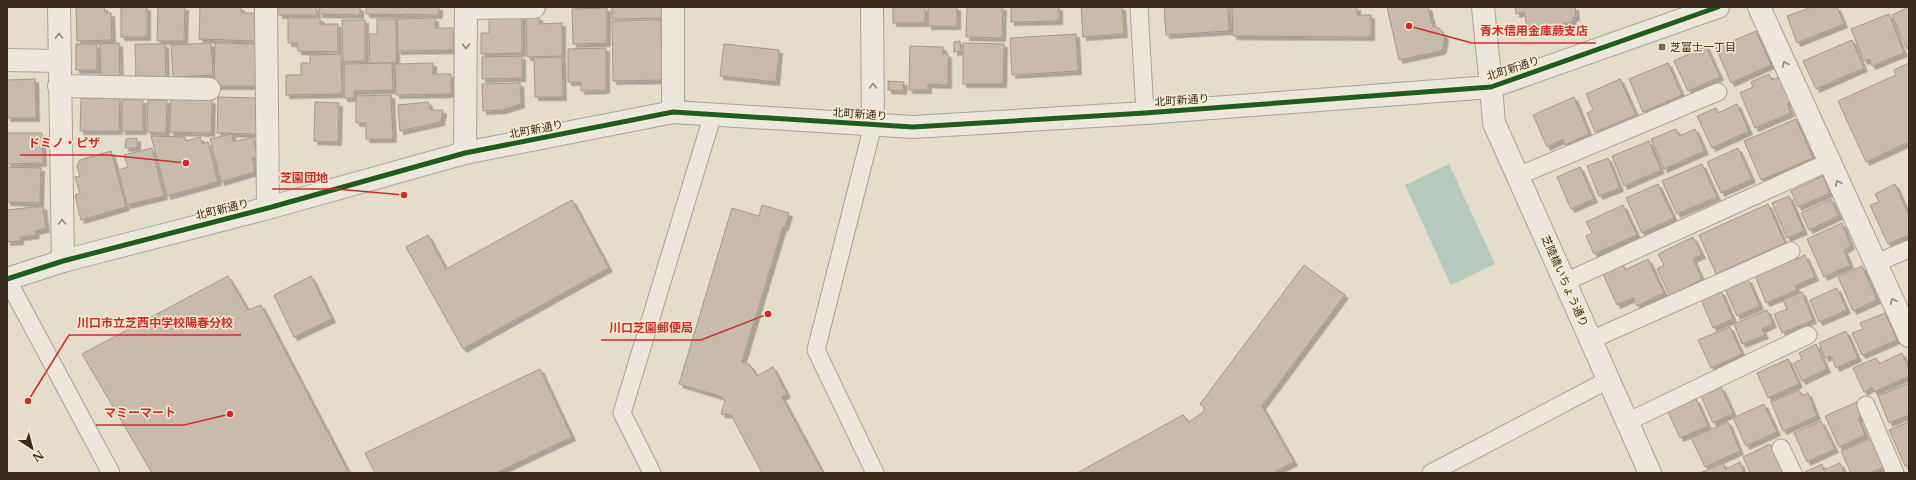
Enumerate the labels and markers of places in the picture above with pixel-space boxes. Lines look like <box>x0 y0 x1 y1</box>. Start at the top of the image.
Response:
callout: 青木信用金庫蕨支店 <box>1472 19 1596 43</box>
place label: 芝富士一丁目 <box>1670 40 1736 54</box>
marker: 芝富士一丁目 <box>1657 42 1667 52</box>
callout: ドミノ・ピザ <box>20 131 108 155</box>
callout: 芝園団地 <box>272 165 336 189</box>
callout: 川口市立芝西中学校陽春分校 <box>69 311 241 335</box>
callout: 川口芝園郵便局 <box>601 316 701 340</box>
callout: マミーマート <box>96 401 184 425</box>

